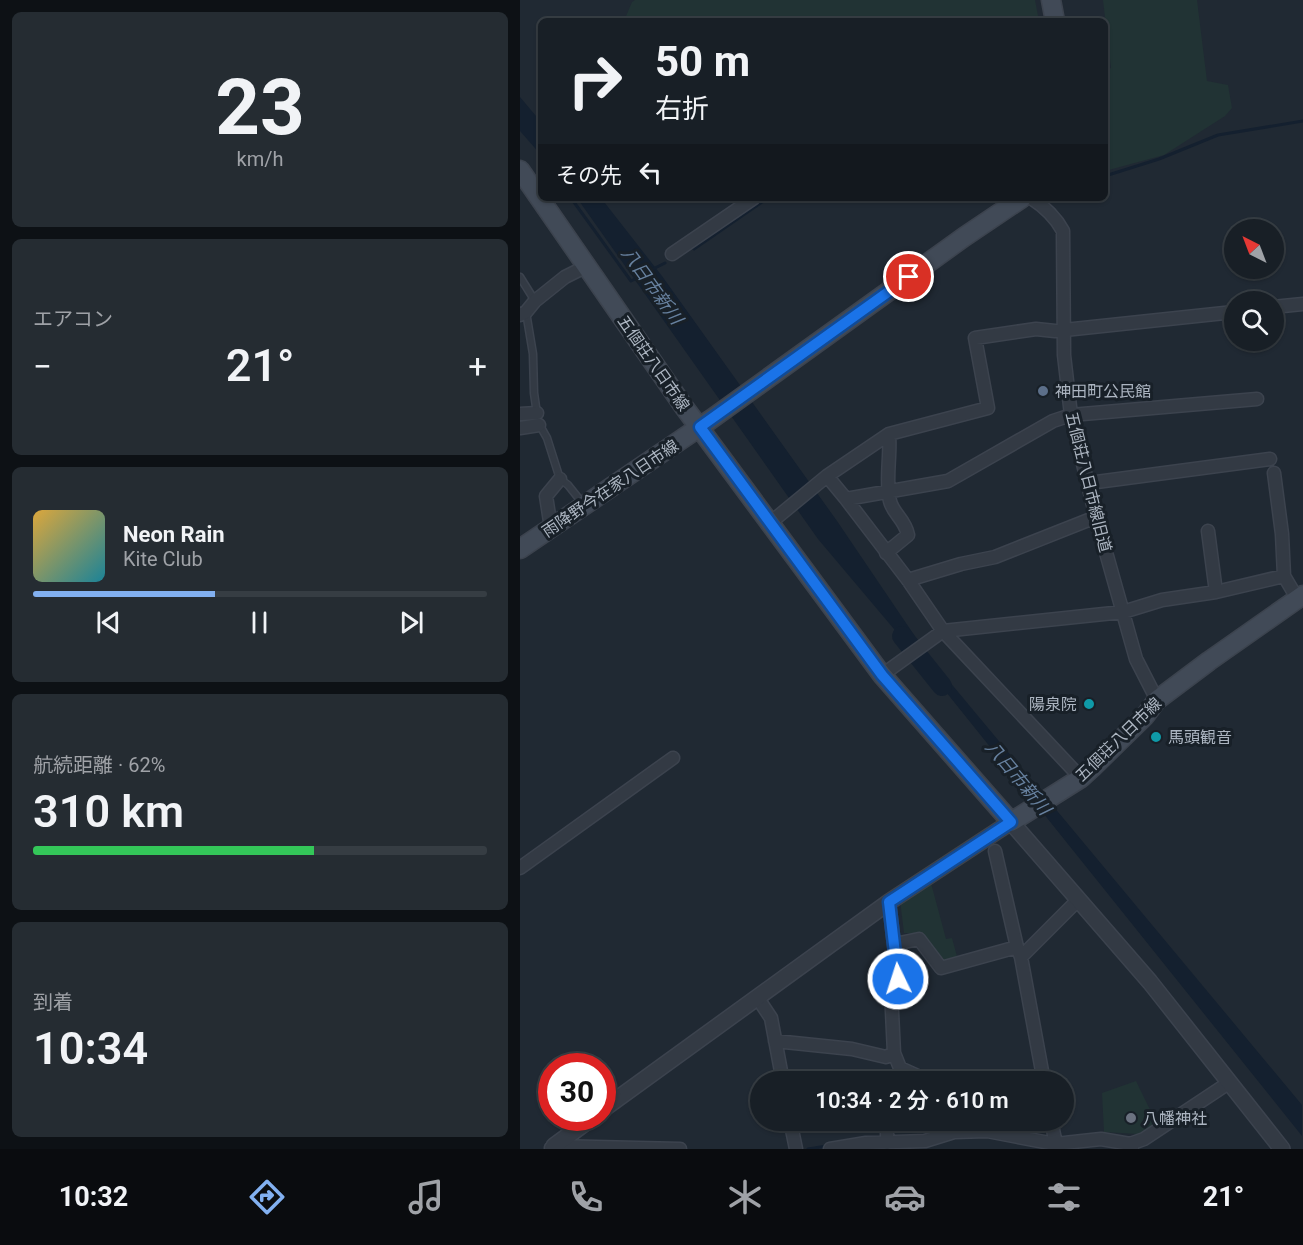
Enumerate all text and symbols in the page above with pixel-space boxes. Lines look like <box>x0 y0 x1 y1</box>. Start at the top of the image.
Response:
text: 50 m <box>655 37 750 86</box>
icon: right <box>556 42 634 120</box>
text: 23 <box>215 62 305 153</box>
text: 右折 <box>655 93 709 125</box>
text: km/h <box>237 147 283 171</box>
icon: left <box>634 156 667 189</box>
text: その先 <box>556 163 622 188</box>
north arrow <box>1224 219 1284 279</box>
map controls <box>1224 219 1284 351</box>
water label: 八日市新川 <box>617 243 689 330</box>
pin <box>883 251 934 302</box>
icon: arrive <box>892 260 925 293</box>
button: search <box>1224 291 1284 351</box>
text: エアコン <box>33 307 113 331</box>
street label: 五個荘八日市線 <box>614 312 693 415</box>
text: 21° <box>226 339 294 392</box>
text: − <box>33 347 52 386</box>
text: + <box>468 347 487 386</box>
place label: 神田町公民館 <box>1055 382 1151 401</box>
marker: 神田町公民館 <box>1036 384 1050 398</box>
street label: 五個荘八日市線旧道 <box>1062 410 1115 554</box>
street label: 雨降野今在家八日市線 <box>539 436 682 541</box>
text: Neon Rain <box>123 522 225 547</box>
text: Kite Club <box>123 547 203 571</box>
icon: previous <box>92 606 125 639</box>
icon: pause <box>243 606 276 639</box>
icon: next <box>395 606 428 639</box>
street label: 五個荘八日市線 <box>1071 694 1165 785</box>
place label: 陽泉院 <box>1029 695 1077 714</box>
marker: 陽泉院 <box>1082 697 1096 711</box>
place label: 馬頭観音 <box>1168 728 1232 747</box>
marker: 馬頭観音 <box>1149 730 1163 744</box>
water label: 八日市新川 <box>981 736 1057 820</box>
text: 航続距離 · 62% <box>33 753 165 777</box>
text: 310 km <box>33 785 184 838</box>
position arrow <box>866 947 930 1011</box>
text: 到着 <box>33 990 73 1014</box>
text: 10:34 <box>33 1022 148 1075</box>
speed limit sign: 30 <box>538 1053 616 1131</box>
text: 10:34 · 2 分 · 610 m <box>815 1088 1009 1113</box>
place label: 八幡神社 <box>1143 1109 1207 1128</box>
marker: 八幡神社 <box>1124 1111 1138 1125</box>
icon: directions <box>246 1176 288 1218</box>
icon: music <box>405 1176 447 1218</box>
icon: phone <box>565 1176 607 1218</box>
icon: climate <box>724 1176 766 1218</box>
icon: car <box>884 1176 926 1218</box>
icon: filters <box>1043 1176 1085 1218</box>
text: 10:32 <box>59 1181 128 1213</box>
text: 21° <box>1203 1181 1244 1213</box>

